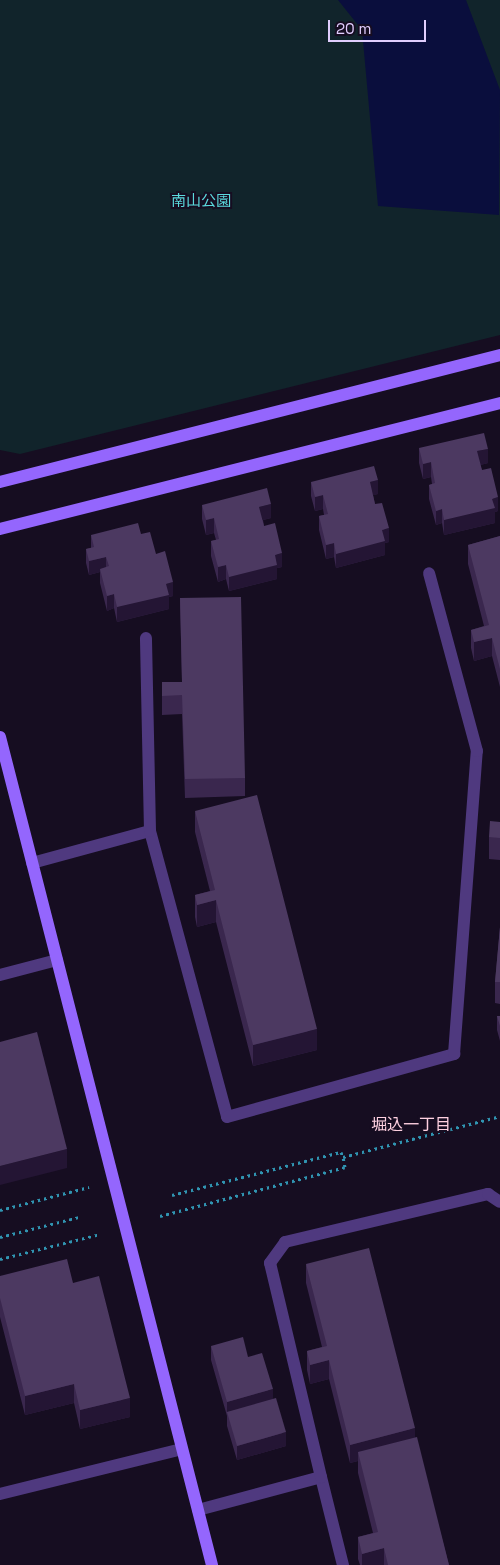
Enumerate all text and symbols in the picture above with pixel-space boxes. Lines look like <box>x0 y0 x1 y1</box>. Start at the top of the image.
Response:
scale bar <box>330 10 428 42</box>
text: 20 m <box>336 19 371 38</box>
park label: 南山公園 <box>171 192 231 210</box>
district label: 堀込一丁目 <box>371 1115 451 1135</box>

